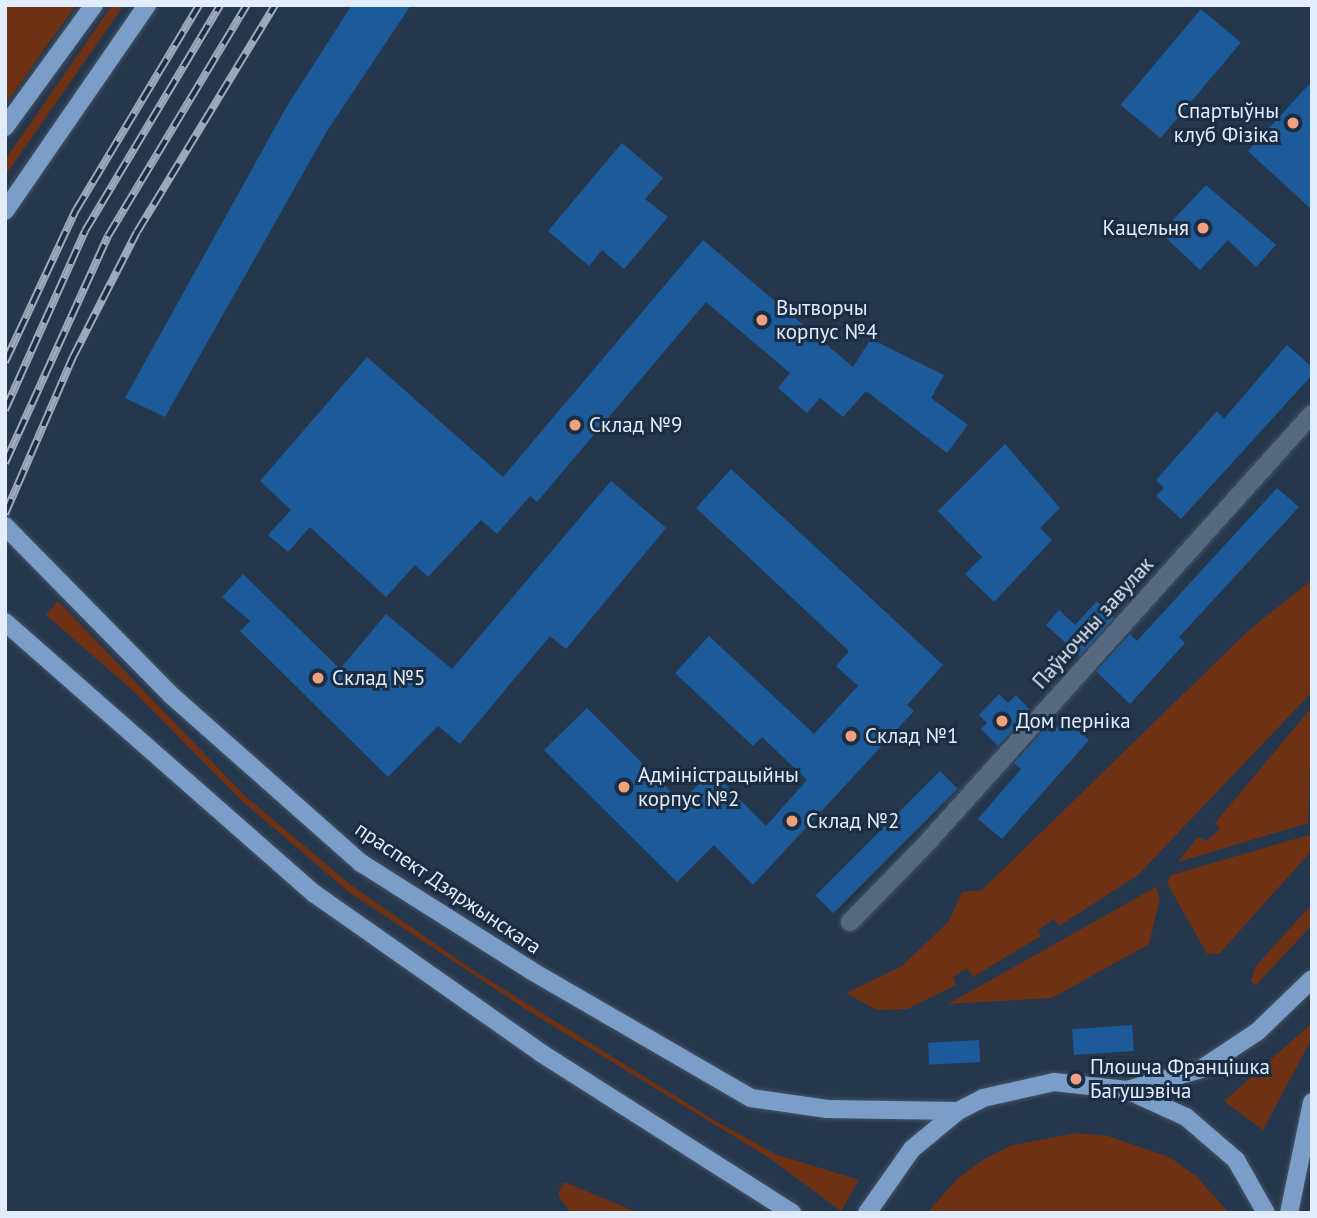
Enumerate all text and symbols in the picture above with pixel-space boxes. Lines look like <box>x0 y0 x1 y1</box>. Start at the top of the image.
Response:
place label: Спартыўны клуб Фізіка <box>1174 98 1279 148</box>
marker: Спартыўны клуб Фізіка <box>1285 115 1301 131</box>
place label: Кацельня <box>1102 215 1189 241</box>
marker: Кацельня <box>1195 220 1211 236</box>
place label: Вытворчы корпус №4 <box>776 295 877 345</box>
marker: Вытворчы корпус №4 <box>754 312 770 328</box>
place label: Склад №9 <box>589 412 683 438</box>
marker: Склад №9 <box>567 417 583 433</box>
street label: Паўночны завулак <box>1027 552 1159 694</box>
place label: Склад №5 <box>332 665 426 691</box>
marker: Склад №5 <box>310 670 326 686</box>
place label: Дом перніка <box>1016 708 1131 734</box>
marker: Дом перніка <box>994 713 1010 729</box>
place label: Склад №1 <box>865 723 959 749</box>
marker: Склад №1 <box>843 728 859 744</box>
place label: Адміністрацыйны корпус №2 <box>638 762 799 812</box>
marker: Адміністрацыйны корпус №2 <box>616 779 632 795</box>
place label: Склад №2 <box>806 808 900 834</box>
marker: Склад №2 <box>784 813 800 829</box>
street label: праспект Дзяржынскага <box>350 816 546 960</box>
place label: Плошча Францішка Багушэвіча <box>1090 1054 1270 1104</box>
marker: Плошча Францішка Багушэвіча <box>1068 1071 1084 1087</box>

